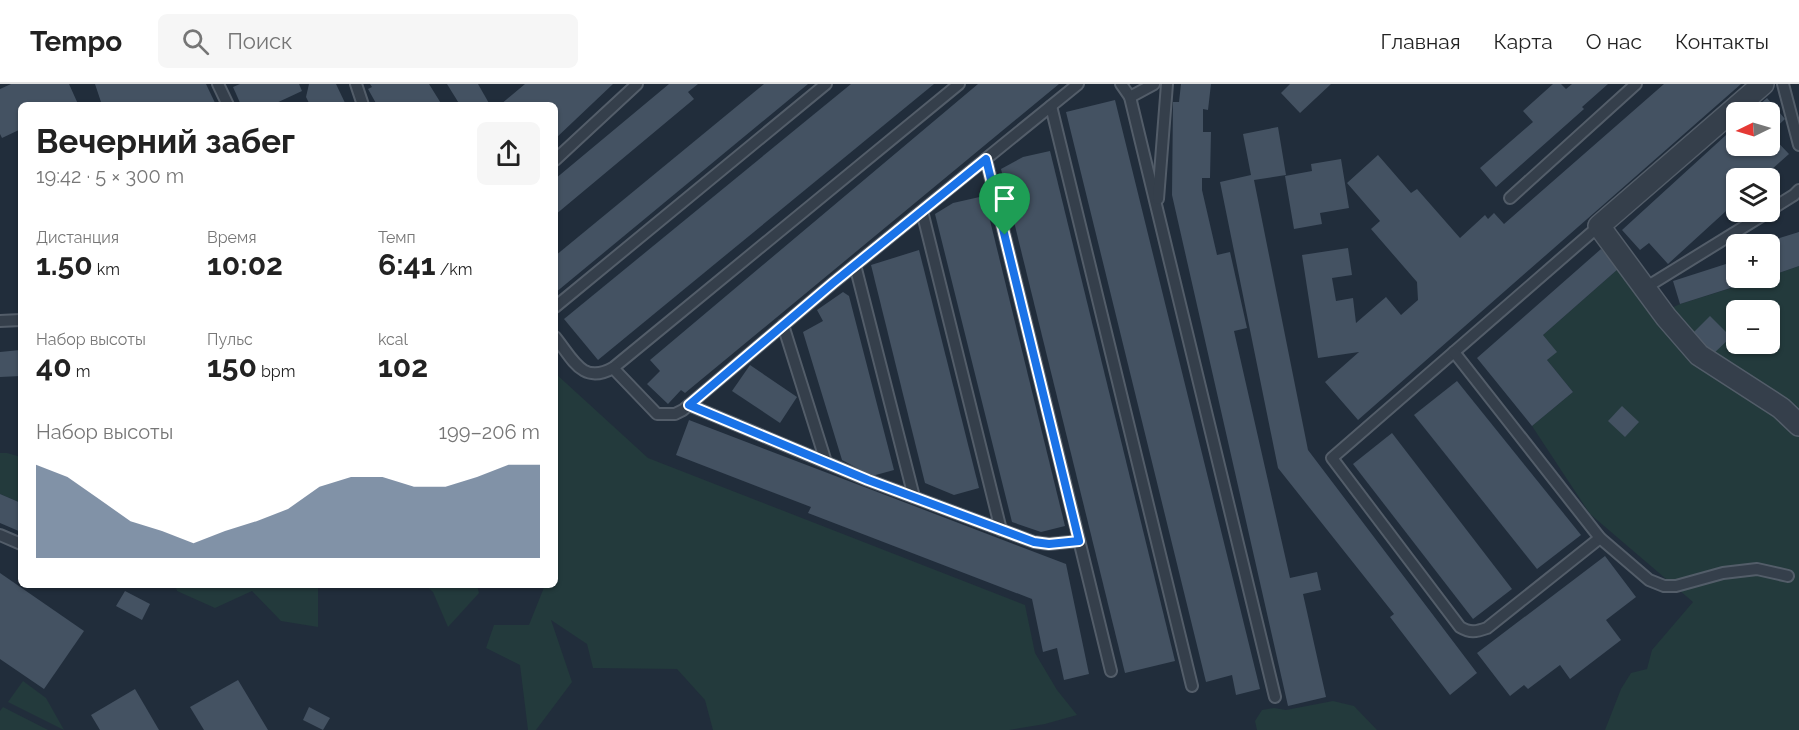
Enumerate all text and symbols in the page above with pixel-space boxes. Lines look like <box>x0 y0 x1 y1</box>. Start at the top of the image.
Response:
search box <box>158 14 578 68</box>
text: Tempo <box>30 25 122 58</box>
icon: search <box>179 25 212 58</box>
text: Поиск <box>227 28 293 54</box>
text: Главная <box>1381 29 1461 54</box>
text: Карта <box>1494 29 1553 54</box>
text: О нас <box>1586 29 1642 54</box>
text: Контакты <box>1675 29 1769 54</box>
north arrow <box>1726 102 1780 156</box>
map controls <box>1726 102 1780 354</box>
text: Вечерний забег <box>36 122 295 161</box>
button: share <box>477 122 540 185</box>
text: 19:42 · 5 × 300 m <box>36 164 184 188</box>
button: layers <box>1726 168 1780 222</box>
pin <box>979 173 1030 235</box>
icon: arrive <box>988 182 1021 215</box>
text: Дистанция <box>36 228 119 247</box>
text: Время <box>207 228 256 247</box>
text: Темп <box>378 228 416 247</box>
button: + <box>1726 234 1780 288</box>
text: 1.50 <box>36 247 93 282</box>
text: 10:02 <box>207 247 283 282</box>
text: 6:41 <box>378 247 436 282</box>
text: km <box>93 260 120 279</box>
text: /km <box>436 260 473 279</box>
button: − <box>1726 300 1780 354</box>
text: Набор высоты <box>36 330 146 349</box>
text: Пульс <box>207 330 253 349</box>
text: kcal <box>378 330 408 349</box>
text: 40 <box>36 349 72 384</box>
text: 150 <box>207 349 257 384</box>
text: 102 <box>378 349 428 384</box>
text: m <box>72 362 90 381</box>
text: bpm <box>257 362 295 381</box>
text: Набор высоты <box>36 420 173 444</box>
text: 199–206 m <box>438 420 540 444</box>

